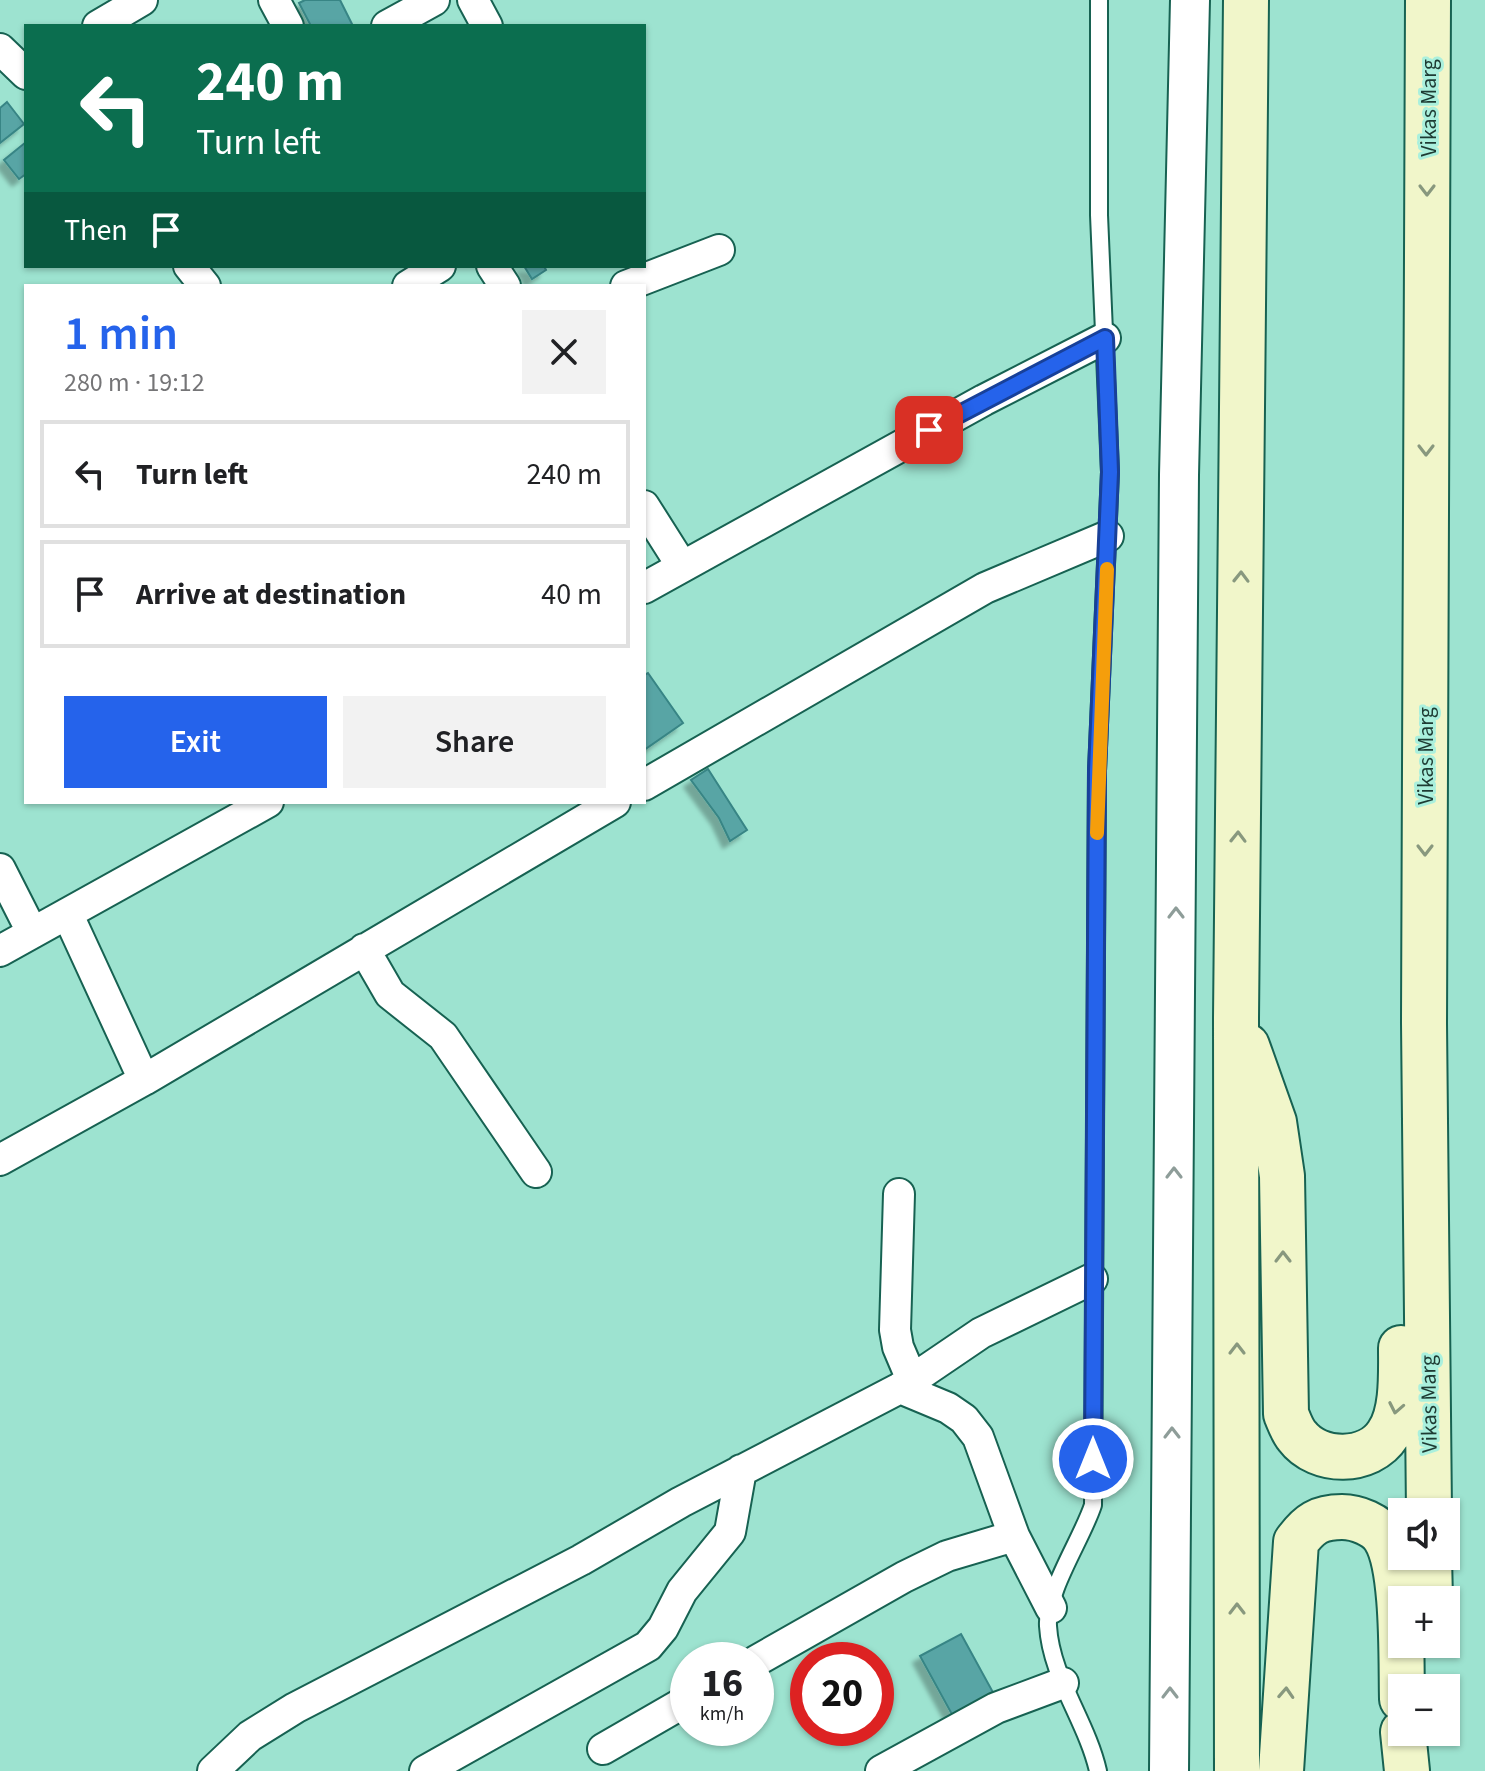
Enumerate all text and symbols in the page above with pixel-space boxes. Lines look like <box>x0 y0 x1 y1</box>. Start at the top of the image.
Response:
text: 240 m <box>196 43 344 122</box>
icon: left <box>64 56 168 160</box>
street label: Vikas Marg <box>1413 59 1445 157</box>
text: Turn left <box>196 117 321 168</box>
one-way arrow <box>1418 184 1436 197</box>
icon: arrive <box>144 208 188 252</box>
text: Then <box>64 209 128 252</box>
text: 1 min <box>64 300 178 368</box>
button: close <box>522 310 606 394</box>
text: 280 m · 19:12 <box>64 364 205 401</box>
pin <box>895 396 963 464</box>
icon: arrive <box>907 408 951 452</box>
one-way arrow <box>1417 444 1435 457</box>
icon: left <box>68 452 112 496</box>
text: Turn left <box>136 453 248 496</box>
text: 240 m <box>526 453 602 496</box>
one-way arrow <box>1232 570 1250 583</box>
icon: arrive <box>68 572 112 616</box>
text: Arrive at destination <box>136 573 406 616</box>
text: 40 m <box>541 573 602 616</box>
button: Exit <box>64 696 327 788</box>
button: Share <box>343 696 606 788</box>
street label: Vikas Marg <box>1410 707 1442 805</box>
one-way arrow <box>1229 830 1247 843</box>
one-way arrow <box>1416 844 1434 857</box>
one-way arrow <box>1167 906 1184 919</box>
one-way arrow <box>1165 1166 1183 1179</box>
one-way arrow <box>1274 1250 1292 1263</box>
one-way arrow <box>1228 1342 1246 1355</box>
street label: Vikas Marg <box>1412 1355 1446 1453</box>
one-way arrow <box>1388 1401 1405 1414</box>
position arrow <box>1051 1417 1135 1501</box>
one-way arrow <box>1163 1426 1181 1439</box>
map controls <box>1388 1498 1460 1746</box>
button: sound <box>1388 1498 1460 1570</box>
button: + <box>1388 1586 1460 1658</box>
one-way arrow <box>1228 1602 1246 1615</box>
speed limit sign: 20 <box>790 1642 894 1746</box>
text: 16 <box>701 1655 743 1712</box>
button: − <box>1388 1674 1460 1746</box>
one-way arrow <box>1161 1686 1179 1699</box>
one-way arrow <box>1277 1686 1294 1699</box>
text: km/h <box>700 1700 744 1728</box>

